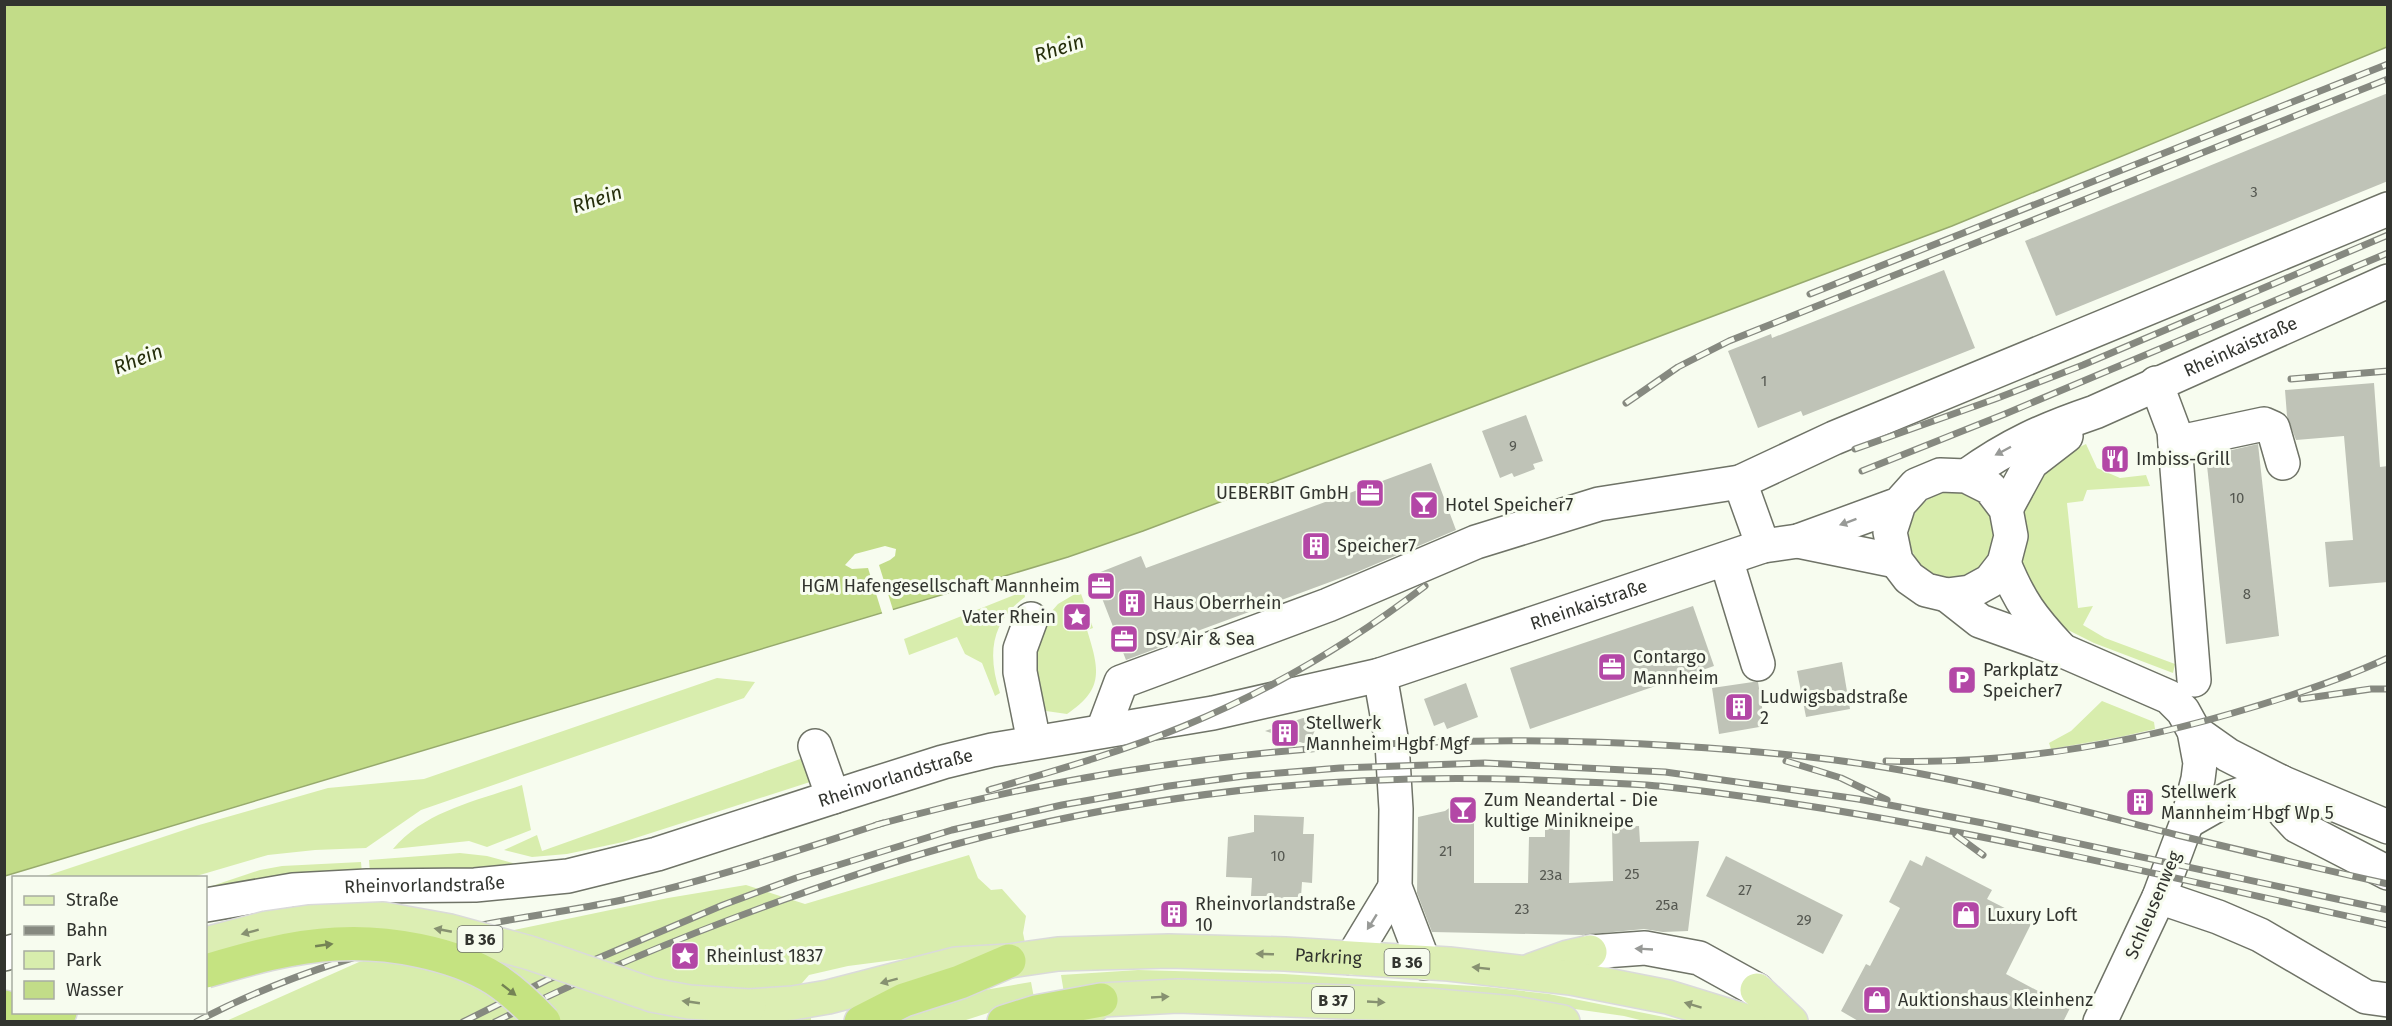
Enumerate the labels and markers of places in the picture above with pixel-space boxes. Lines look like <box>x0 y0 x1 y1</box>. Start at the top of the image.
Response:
restaurant icon: Imbiss-Grill <box>2099 443 2131 475</box>
place label: Imbiss-Grill <box>2136 448 2230 470</box>
office icon: UEBERBIT GmbH <box>1354 477 1386 509</box>
place label: UEBERBIT GmbH <box>1216 482 1349 504</box>
bar icon: Hotel Speicher7 <box>1408 489 1440 521</box>
place label: Hotel Speicher7 <box>1445 494 1573 516</box>
building icon: Speicher7 <box>1300 530 1332 562</box>
place label: Speicher7 <box>1337 535 1416 557</box>
office icon: HGM Hafengesellschaft Mannheim <box>1085 570 1117 602</box>
place label: HGM Hafengesellschaft Mannheim <box>801 575 1080 597</box>
building icon: Haus Oberrhein <box>1116 587 1148 619</box>
place label: Haus Oberrhein <box>1153 592 1282 614</box>
place icon: Vater Rhein <box>1061 601 1093 633</box>
place label: Vater Rhein <box>962 606 1056 628</box>
office icon: DSV Air & Sea <box>1108 623 1140 655</box>
place label: DSV Air & Sea <box>1145 628 1255 650</box>
place label: Contargo Mannheim <box>1633 646 1719 689</box>
office icon: Contargo Mannheim <box>1596 651 1628 683</box>
place label: Parkplatz Speicher7 <box>1983 659 2062 702</box>
parking icon: Parkplatz Speicher7 <box>1946 664 1978 696</box>
place label: Ludwigsbadstraße 2 <box>1760 686 1908 729</box>
building icon: Ludwigsbadstraße 2 <box>1723 691 1755 723</box>
place label: Stellwerk Mannheim Hgbf Mgf <box>1306 712 1471 755</box>
building icon: Stellwerk Mannheim Hgbf Mgf <box>1269 717 1301 749</box>
place label: Stellwerk Mannheim Hbgf Wp 5 <box>2161 781 2334 824</box>
building icon: Stellwerk Mannheim Hbgf Wp 5 <box>2124 786 2156 818</box>
place label: Zum Neandertal - Die kultige Minikneipe <box>1484 789 1658 832</box>
bar icon: Zum Neandertal - Die kultige Minikneipe <box>1447 794 1479 826</box>
place label: Rheinvorlandstraße 10 <box>1195 893 1356 936</box>
building icon: Rheinvorlandstraße 10 <box>1158 898 1190 930</box>
shop icon: Luxury Loft <box>1950 899 1982 931</box>
place label: Luxury Loft <box>1987 904 2078 926</box>
place icon: Rheinlust 1837 <box>669 940 701 972</box>
place label: Rheinlust 1837 <box>706 945 823 967</box>
shop icon: Auktionshaus Kleinhenz <box>1861 984 1893 1016</box>
place label: Auktionshaus Kleinhenz <box>1898 989 2093 1011</box>

